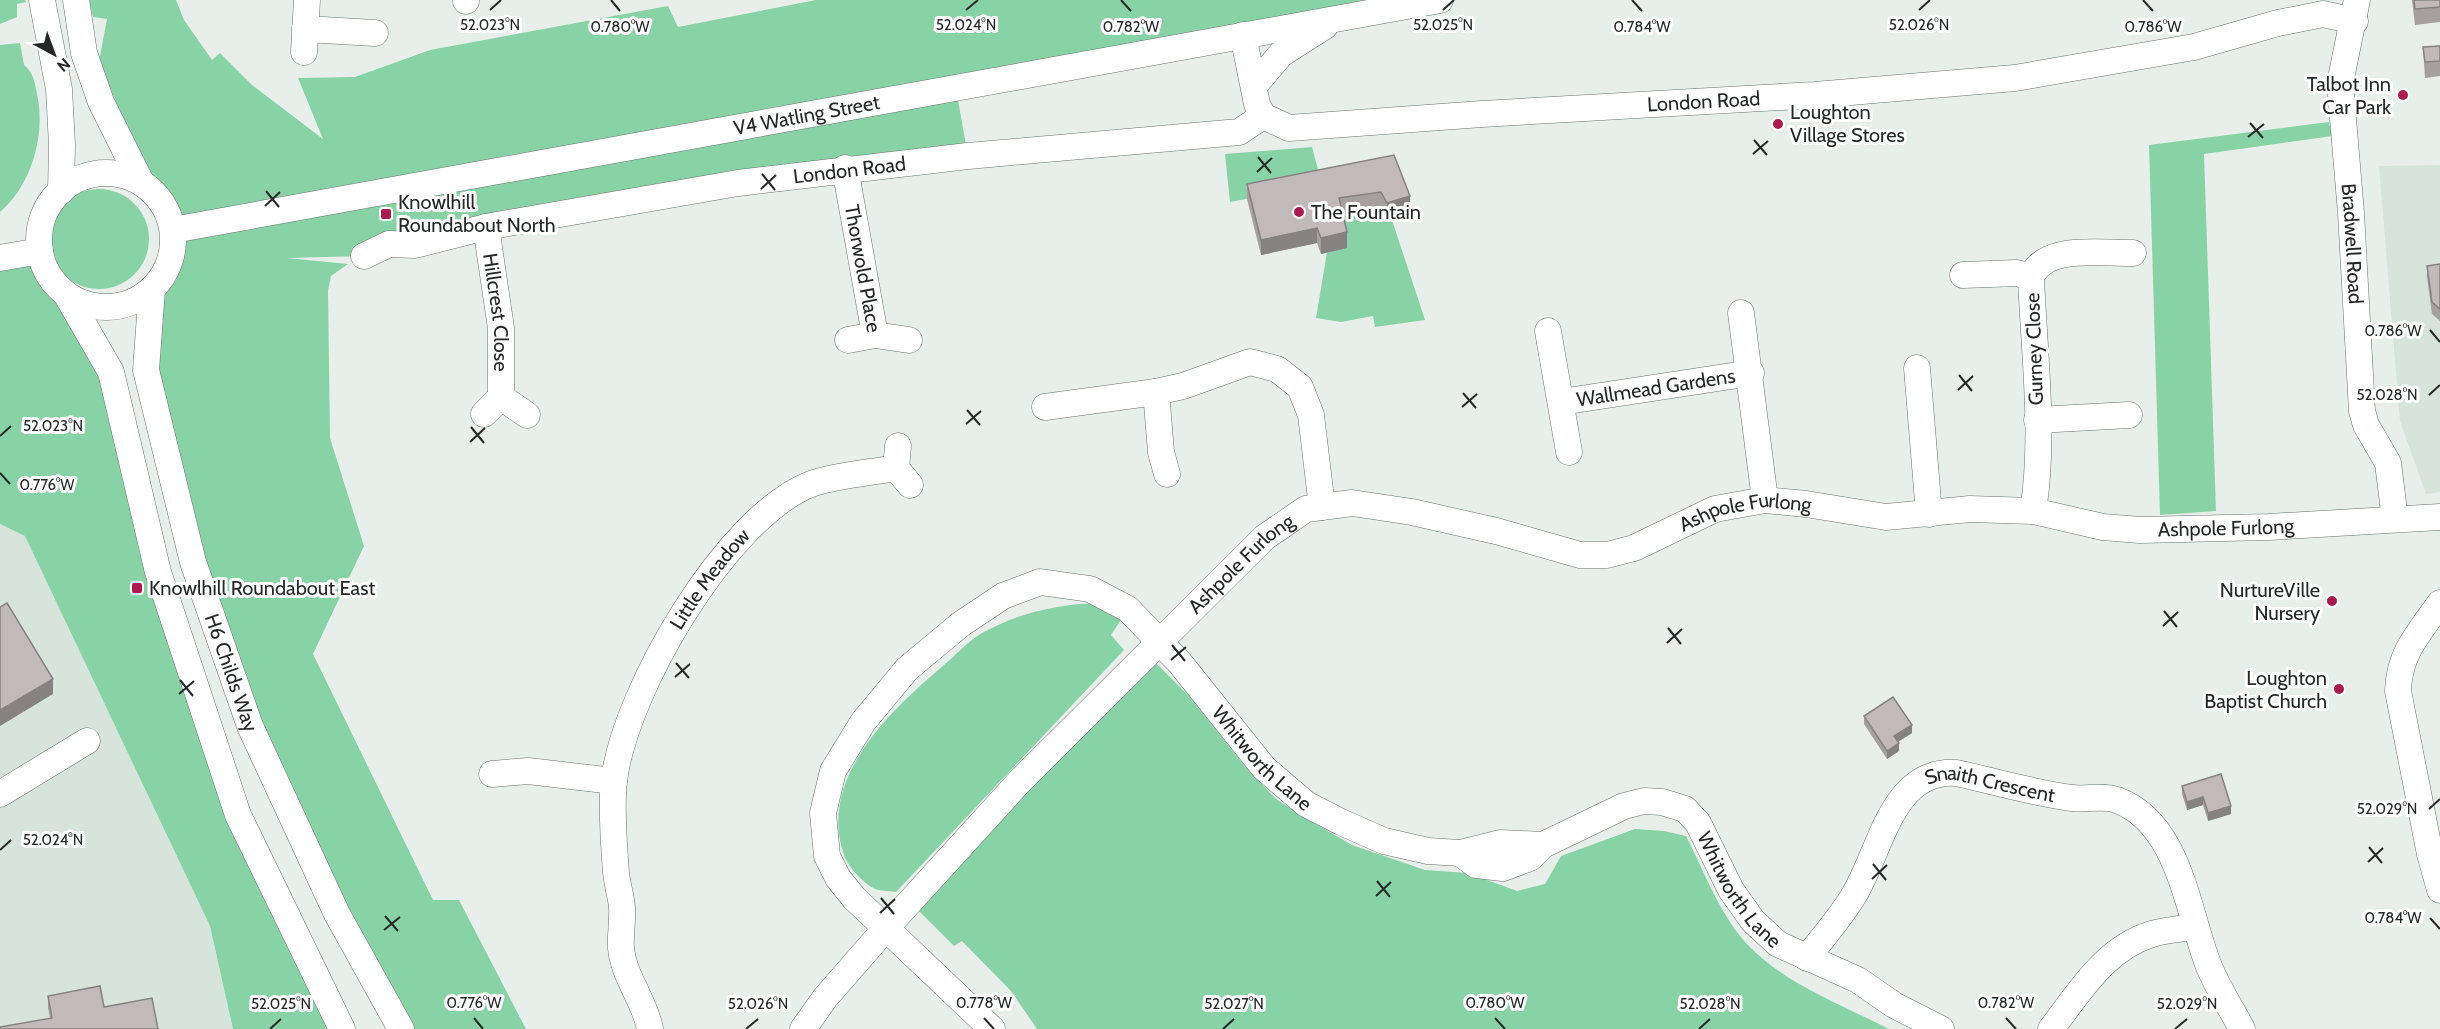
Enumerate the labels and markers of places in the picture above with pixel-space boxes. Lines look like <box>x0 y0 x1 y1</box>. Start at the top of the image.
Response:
place label: Talbot Inn Car Park <box>2307 72 2391 119</box>
marker: Talbot Inn Car Park <box>2396 88 2410 102</box>
place label: Loughton Village Stores <box>1790 100 1905 147</box>
marker: Loughton Village Stores <box>1771 117 1785 131</box>
place label: Knowlhill Roundabout North <box>398 190 556 237</box>
place label: The Fountain <box>1311 200 1421 224</box>
marker: The Fountain <box>1292 205 1306 219</box>
marker: Knowlhill Roundabout North <box>379 207 393 221</box>
place label: Knowlhill Roundabout East <box>149 576 375 600</box>
place label: NurtureVille Nursery <box>2220 578 2320 625</box>
marker: Knowlhill Roundabout East <box>130 581 144 595</box>
marker: NurtureVille Nursery <box>2325 594 2339 608</box>
place label: Loughton Baptist Church <box>2204 666 2327 713</box>
marker: Loughton Baptist Church <box>2332 682 2346 696</box>

